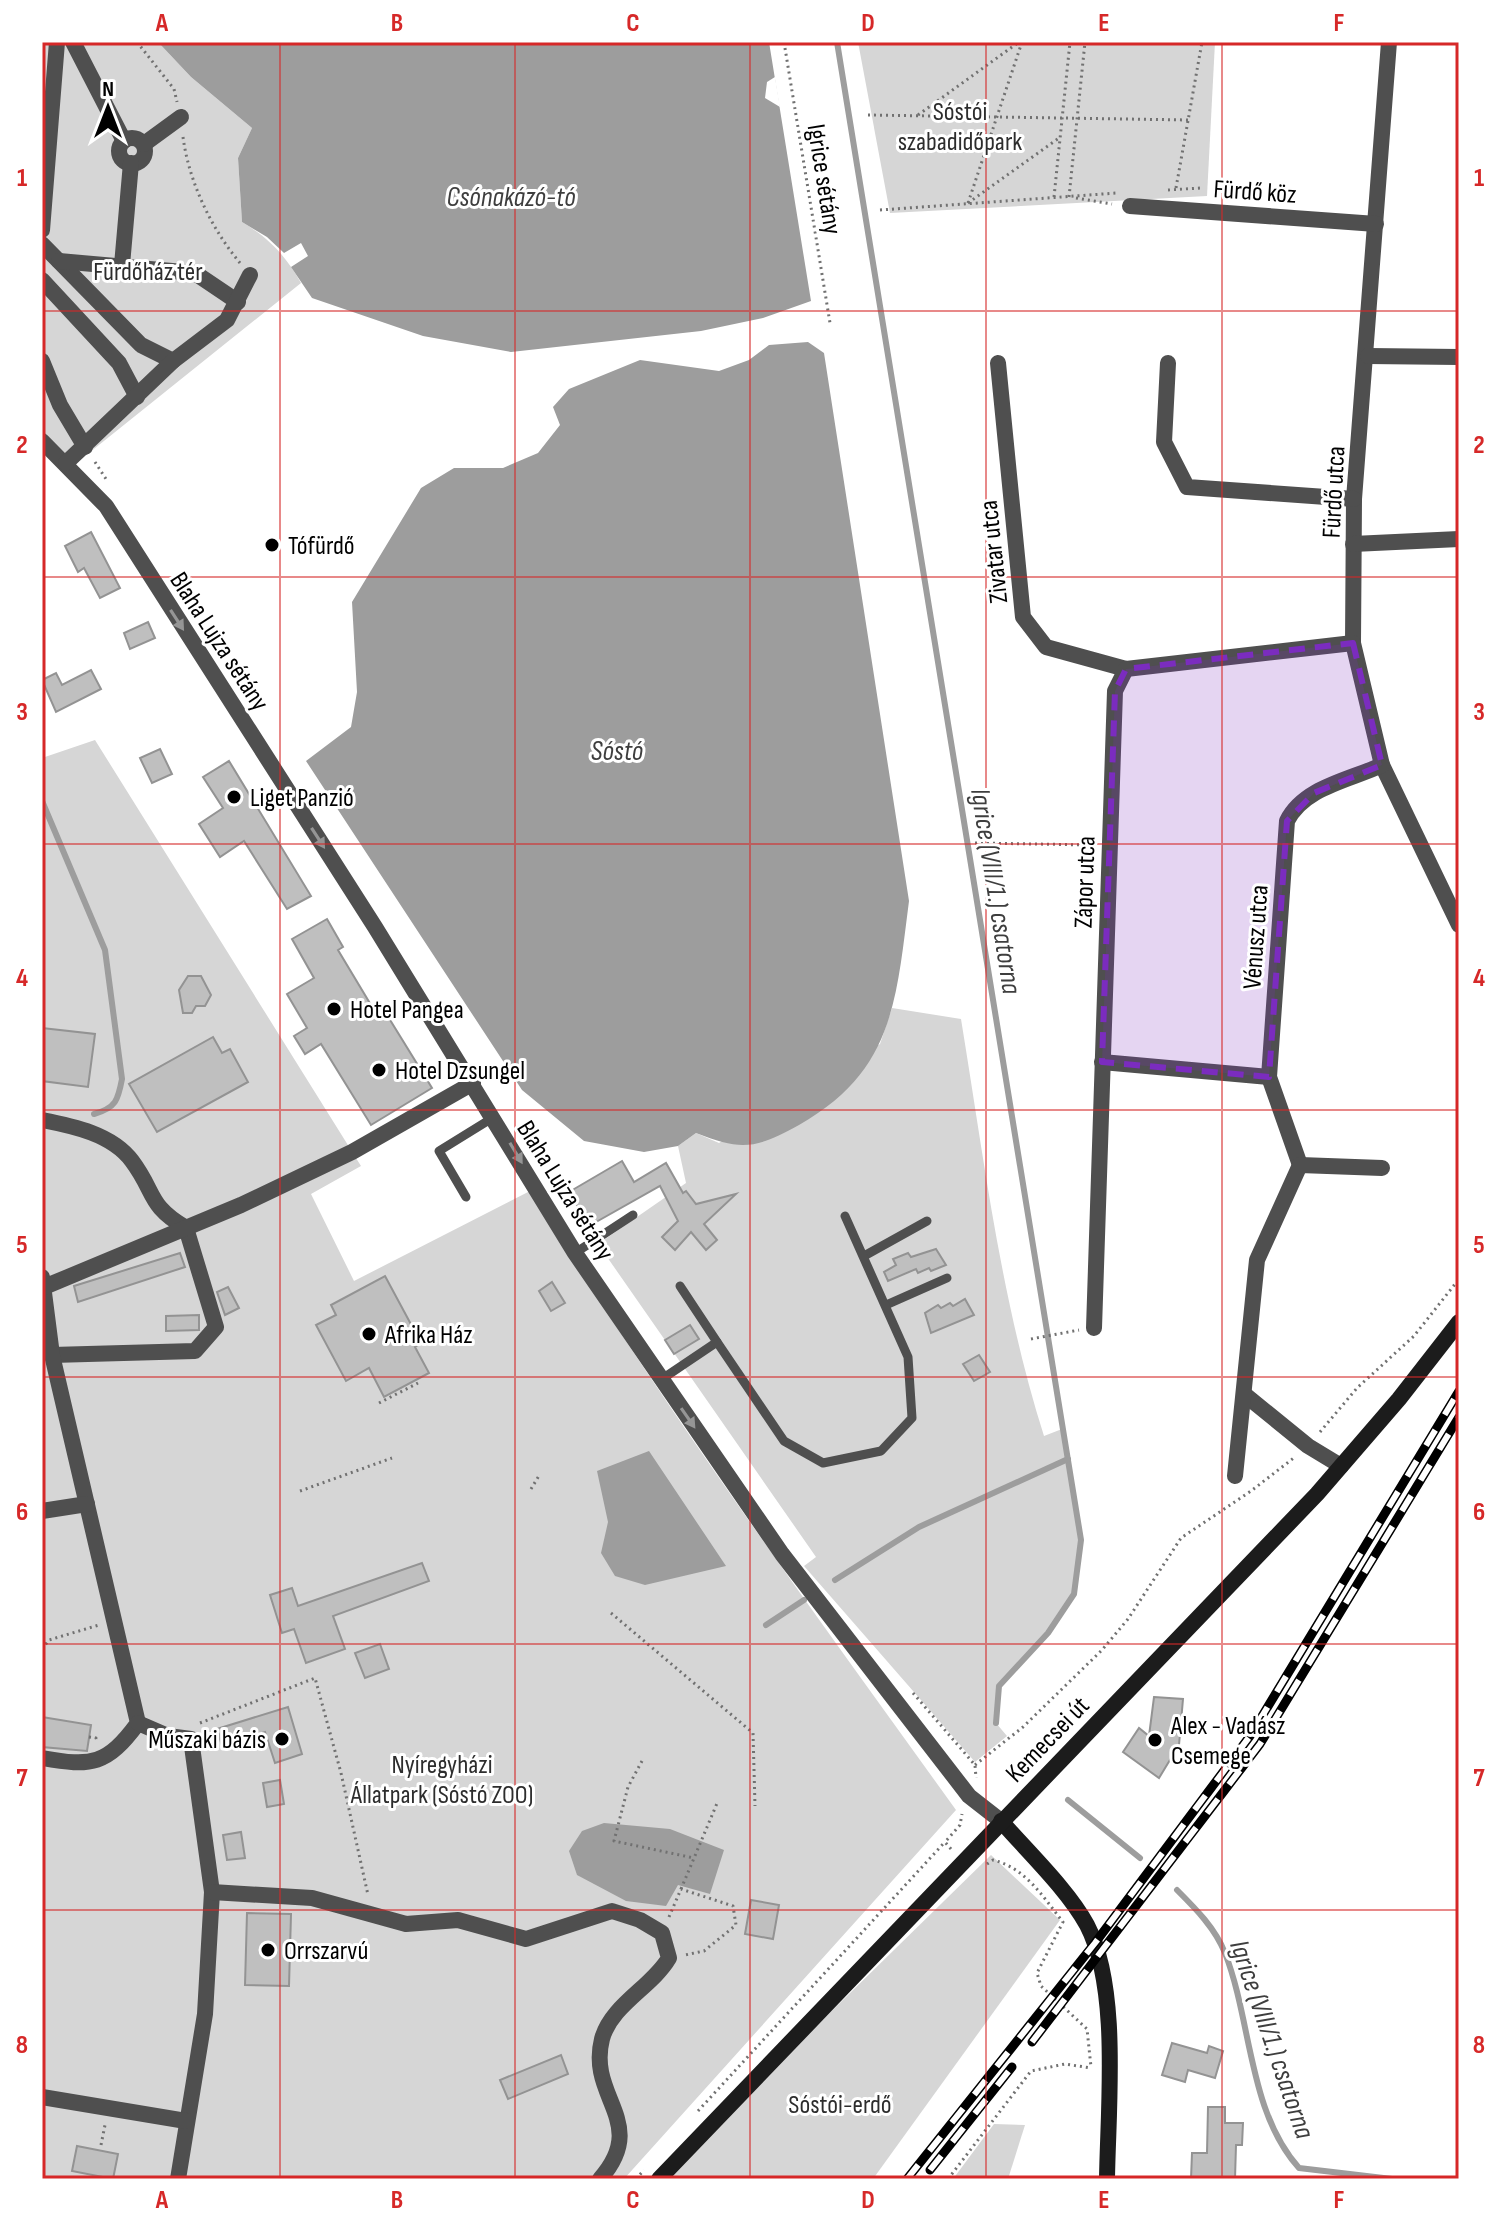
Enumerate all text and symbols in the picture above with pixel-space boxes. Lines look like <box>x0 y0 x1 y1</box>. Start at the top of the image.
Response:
text: A <box>155 8 169 39</box>
text: B <box>391 8 403 39</box>
text: C <box>626 8 640 39</box>
text: D <box>861 8 875 39</box>
text: E <box>1098 8 1110 39</box>
text: F <box>1334 8 1345 39</box>
north arrow <box>68 68 148 148</box>
text: N <box>102 76 114 103</box>
park label: Sóstói szabadidőpark <box>898 97 1022 158</box>
street label: Igrice sétány <box>799 122 848 237</box>
text: 1 <box>17 163 27 194</box>
text: 1 <box>1474 163 1484 194</box>
street label: Fürdő köz <box>1212 174 1297 211</box>
water label: Csónakázó-tó <box>446 181 576 214</box>
park label: Fürdőház tér <box>93 257 203 288</box>
text: 2 <box>16 430 28 461</box>
text: 2 <box>1473 430 1485 461</box>
street label: Fürdő utca <box>1317 445 1352 539</box>
street label: Zivatar utca <box>974 499 1015 605</box>
place label: Tófürdő <box>288 531 355 562</box>
marker: Tófürdő <box>263 536 281 554</box>
street label: Blaha Lujza sétány <box>162 567 275 717</box>
one-way arrow <box>169 609 184 631</box>
text: 3 <box>16 697 28 728</box>
text: 3 <box>1473 697 1485 728</box>
water label: Sóstó <box>591 735 644 768</box>
place label: Liget Panzió <box>250 783 354 814</box>
water label: Igrice (VIII/1.) csatorna <box>963 786 1028 997</box>
marker: Liget Panzió <box>225 788 243 806</box>
one-way arrow <box>311 827 325 849</box>
street label: Zápor utca <box>1068 835 1103 929</box>
street label: Vénusz utca <box>1237 884 1276 990</box>
text: 4 <box>16 963 28 994</box>
text: 4 <box>1473 963 1485 994</box>
place label: Hotel Pangea <box>350 995 464 1026</box>
marker: Hotel Pangea <box>325 1000 343 1018</box>
place label: Hotel Dzsungel <box>395 1056 525 1087</box>
marker: Hotel Dzsungel <box>370 1061 388 1079</box>
street label: Blaha Lujza sétány <box>509 1115 620 1266</box>
one-way arrow <box>508 1142 522 1164</box>
text: 5 <box>16 1230 28 1261</box>
text: 5 <box>1473 1230 1485 1261</box>
place label: Afrika Ház <box>384 1320 473 1351</box>
marker: Afrika Ház <box>360 1325 378 1343</box>
one-way arrow <box>681 1407 696 1428</box>
text: 6 <box>16 1497 28 1528</box>
text: 6 <box>1473 1497 1485 1528</box>
street label: Kemecsei út <box>1000 1691 1096 1789</box>
place label: Alex - Vadász Csemege <box>1170 1711 1285 1772</box>
place label: Műszaki bázis <box>148 1725 266 1756</box>
marker: Műszaki bázis <box>273 1730 291 1748</box>
marker: Alex - Vadász Csemege <box>1146 1731 1164 1749</box>
park label: Nyíregyházi Állatpark (Sóstó ZOO) <box>350 1750 533 1811</box>
text: 7 <box>16 1763 28 1794</box>
text: 7 <box>1473 1763 1485 1794</box>
place label: Orrszarvú <box>284 1936 368 1967</box>
water label: Igrice (VIII/1.) csatorna <box>1222 1936 1321 2144</box>
marker: Orrszarvú <box>259 1941 277 1959</box>
text: 8 <box>16 2030 28 2061</box>
text: 8 <box>1473 2030 1485 2061</box>
park label: Sóstói-erdő <box>788 2090 892 2121</box>
text: A <box>155 2185 169 2216</box>
text: B <box>391 2185 403 2216</box>
text: C <box>626 2185 640 2216</box>
text: D <box>861 2185 875 2216</box>
text: E <box>1098 2185 1110 2216</box>
text: F <box>1334 2185 1345 2216</box>

